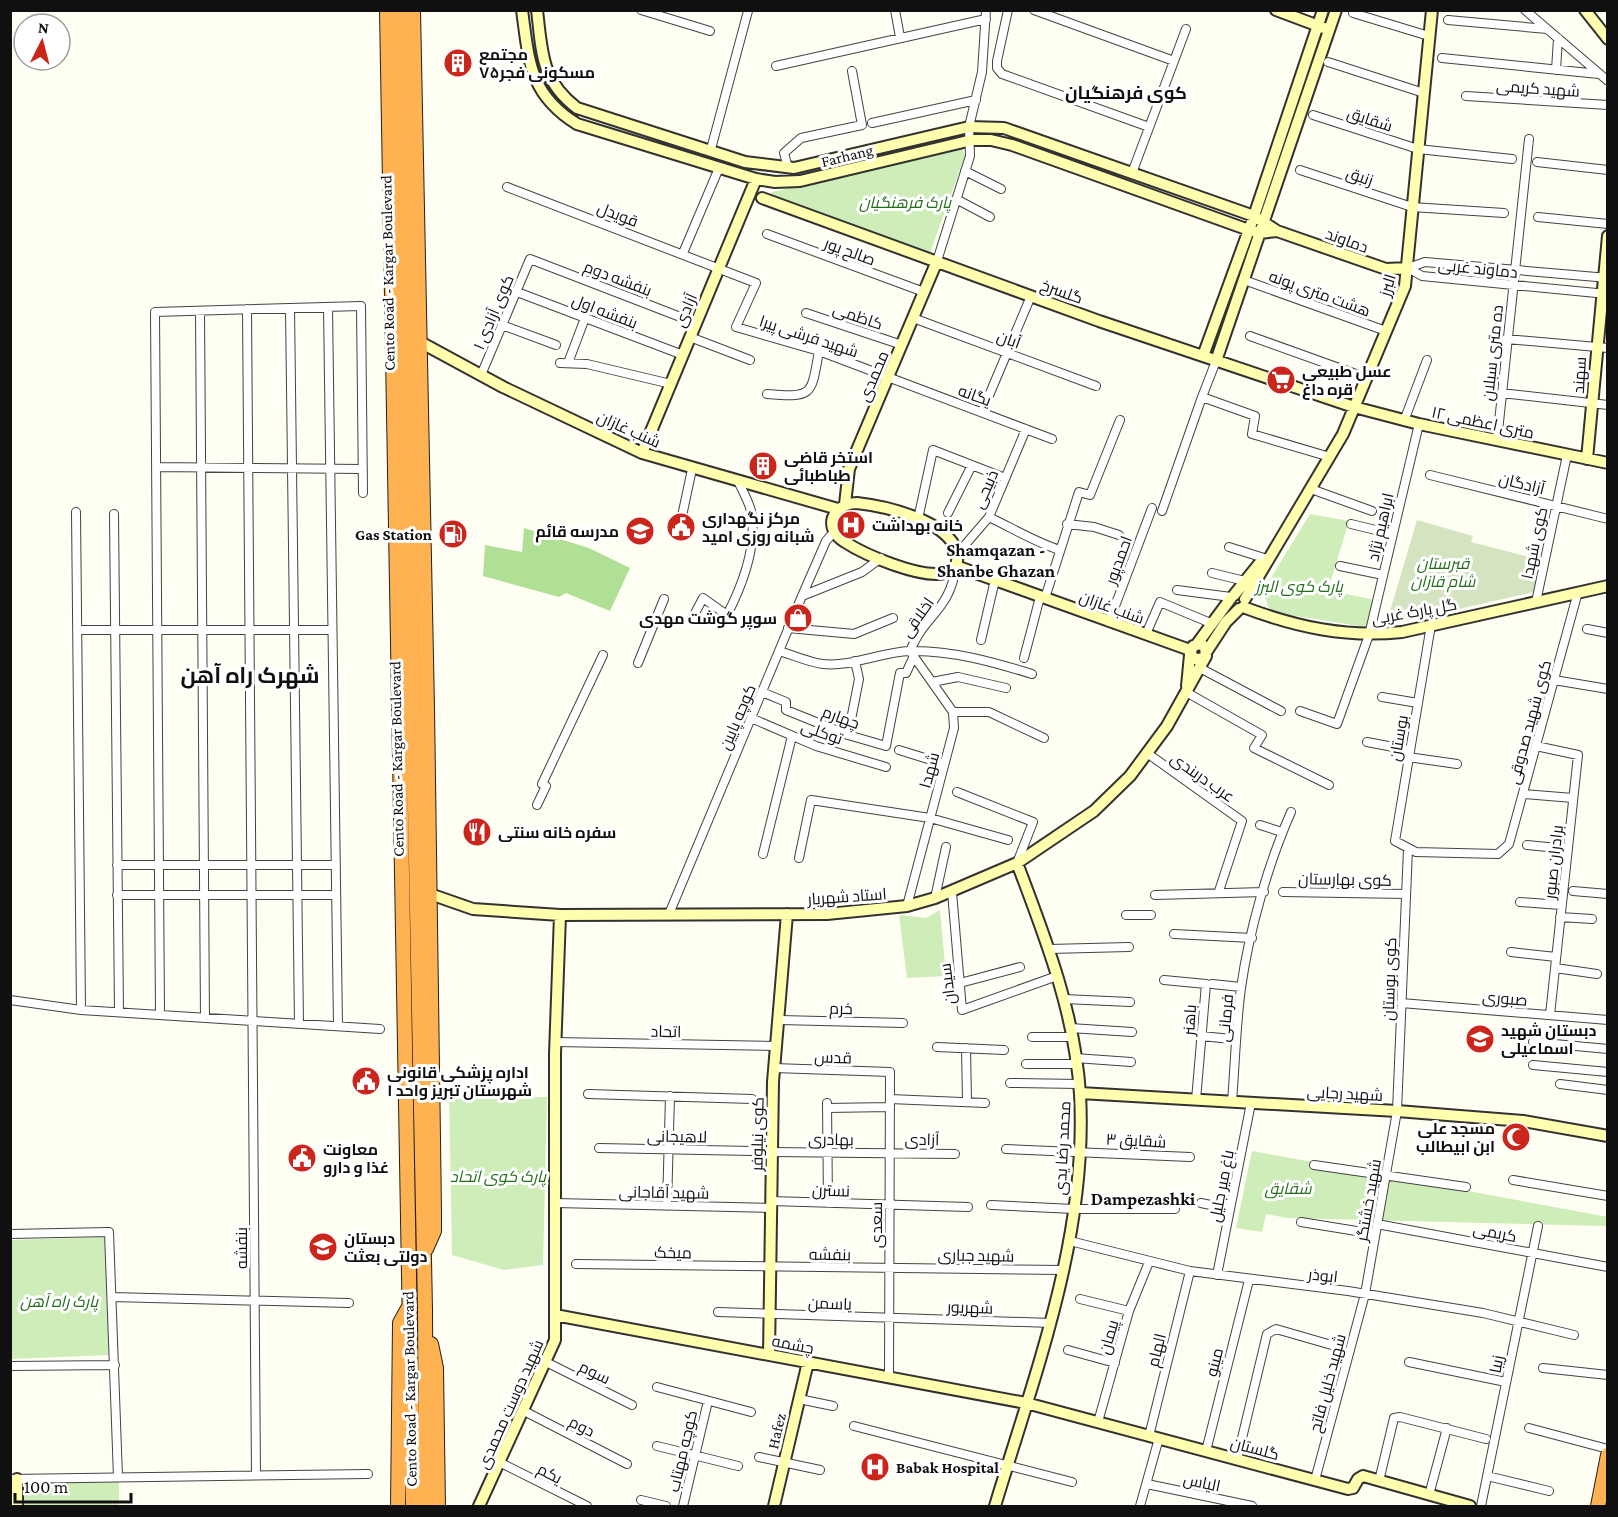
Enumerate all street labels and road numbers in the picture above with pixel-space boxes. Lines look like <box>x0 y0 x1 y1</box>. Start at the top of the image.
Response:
street label: شهید کریمی <box>1495 77 1580 102</box>
street label: شقایق <box>1344 104 1395 137</box>
street label: Farhang <box>819 141 875 171</box>
street label: زنبق <box>1343 164 1376 191</box>
street label: Cento Road - Kargar Boulevard <box>377 174 399 371</box>
street label: قویدل <box>594 199 641 232</box>
street label: دماوند <box>1323 225 1371 257</box>
street label: صالح پور <box>820 234 878 271</box>
street label: دماوند غربی <box>1437 256 1519 283</box>
street label: بنفشه دوم <box>580 258 654 302</box>
street label: هشت متری پونه <box>1266 267 1373 323</box>
street label: کوی آزادی ۱ <box>470 272 519 353</box>
street label: البرز <box>1376 272 1400 300</box>
street label: گلسرخ <box>1038 276 1085 310</box>
street label: آزادی <box>671 290 702 330</box>
street label: بنفشه اول <box>569 291 640 334</box>
street label: کاظمی <box>830 300 885 335</box>
street label: ده متری سبلان <box>1479 304 1508 402</box>
street label: شهید فرشی پیرا <box>756 312 860 363</box>
street label: آبان <box>994 327 1024 354</box>
street label: محمدی <box>855 348 894 405</box>
street label: سهند <box>1570 356 1591 394</box>
street label: یگانه <box>956 382 994 410</box>
street label: ۱۲ متری اعظمی <box>1430 403 1536 444</box>
street label: شنب غازان <box>594 408 663 453</box>
street label: ذبیحی <box>969 467 1003 512</box>
street label: آزادگان <box>1497 470 1547 499</box>
street label: ابراهیم نژاد <box>1364 491 1400 564</box>
street label: کوی شهدا <box>1519 506 1552 581</box>
street label: احمدپور <box>1102 534 1138 589</box>
street label: شنب غازان <box>1077 588 1146 629</box>
street label: اخلاقی <box>898 594 939 642</box>
street label: گل پارک غربی <box>1370 596 1459 630</box>
street label: کوی شهید صدوقی <box>1505 658 1556 787</box>
street label: Cento Road - Kargar Boulevard <box>386 660 408 857</box>
street label: کوچه پایین <box>716 682 762 754</box>
street label: چهارم <box>819 703 862 735</box>
street label: بوستان <box>1386 714 1413 763</box>
street label: توکلی <box>798 718 845 750</box>
street label: عرب دربندی <box>1166 749 1238 807</box>
street label: شهدا <box>917 750 944 791</box>
street label: برادران صبور <box>1541 824 1568 901</box>
street label: کوی بهارستان <box>1298 870 1392 891</box>
street label: استاد شهریار <box>806 885 887 910</box>
street label: کوی بوستان <box>1380 937 1401 1021</box>
street label: سیدان <box>937 962 960 1006</box>
street label: صبوری <box>1481 988 1528 1011</box>
street label: فرمانی <box>1215 993 1238 1043</box>
street label: خرم <box>829 1000 853 1020</box>
street label: باهنر <box>1180 1004 1200 1037</box>
street label: اتحاد <box>651 1023 681 1040</box>
street label: قدس <box>814 1048 852 1069</box>
street label: شهید رجایی <box>1306 1083 1384 1106</box>
street label: کوی نیلوفر <box>748 1097 769 1172</box>
street label: محمد رضا یدی <box>1052 1100 1075 1196</box>
street label: لاهیجانی <box>647 1127 707 1148</box>
street label: شقایق ۳ <box>1105 1130 1167 1153</box>
street label: بهادری <box>808 1131 854 1150</box>
street label: آزادی <box>904 1131 940 1150</box>
street label: باغ میر جلیل <box>1206 1149 1240 1224</box>
street label: شهید خشتگر <box>1353 1157 1386 1244</box>
street label: نسترن <box>812 1181 850 1202</box>
street label: شهید آقاجانی <box>618 1183 710 1204</box>
street label: سعدی <box>868 1202 887 1248</box>
street label: کریمی <box>1471 1220 1518 1247</box>
street label: بنفشه <box>233 1227 251 1269</box>
street label: میخک <box>654 1244 692 1262</box>
street label: بنفشه <box>809 1246 851 1264</box>
street label: شهید جباری <box>937 1246 1015 1267</box>
street label: ابوذر <box>1306 1265 1339 1287</box>
street label: Cento Road - Kargar Boulevard <box>399 1290 421 1487</box>
street label: یاسمن <box>808 1294 853 1315</box>
street label: شهریور <box>945 1298 993 1319</box>
street label: پیمان <box>1095 1317 1125 1357</box>
street label: چشمه <box>770 1332 815 1360</box>
street label: الهام <box>1144 1332 1172 1369</box>
street label: شهید خلیل فاتح <box>1306 1332 1352 1435</box>
street label: شهید دوست محمدی <box>474 1337 548 1472</box>
street label: مینو <box>1203 1346 1227 1378</box>
street label: زیبا <box>1486 1354 1508 1375</box>
street label: سوم <box>575 1358 613 1390</box>
street label: کوچه مهتاب <box>665 1409 703 1494</box>
street label: Hafez <box>764 1411 789 1451</box>
street label: دوم <box>565 1413 597 1443</box>
street label: گلستان <box>1228 1434 1281 1465</box>
street label: یکم <box>533 1460 566 1490</box>
street label: الیاس <box>1181 1470 1222 1497</box>

